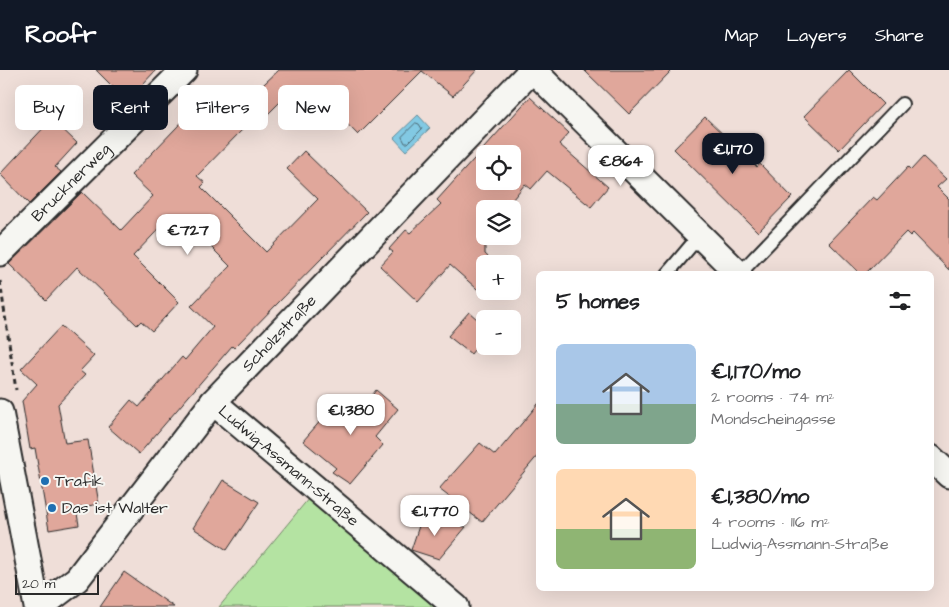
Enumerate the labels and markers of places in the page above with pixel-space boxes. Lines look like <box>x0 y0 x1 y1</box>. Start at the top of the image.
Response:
pin: €1,170 <box>692 132 774 175</box>
pin: €864 <box>591 144 651 187</box>
pin: €727 <box>158 214 218 256</box>
pin: €1,380 <box>310 394 392 436</box>
place label: Trafik <box>55 470 104 492</box>
marker: Trafik <box>39 475 51 487</box>
pin: €1,770 <box>394 494 476 537</box>
place label: Das ist Walter <box>62 497 168 519</box>
marker: Das ist Walter <box>46 502 58 514</box>

